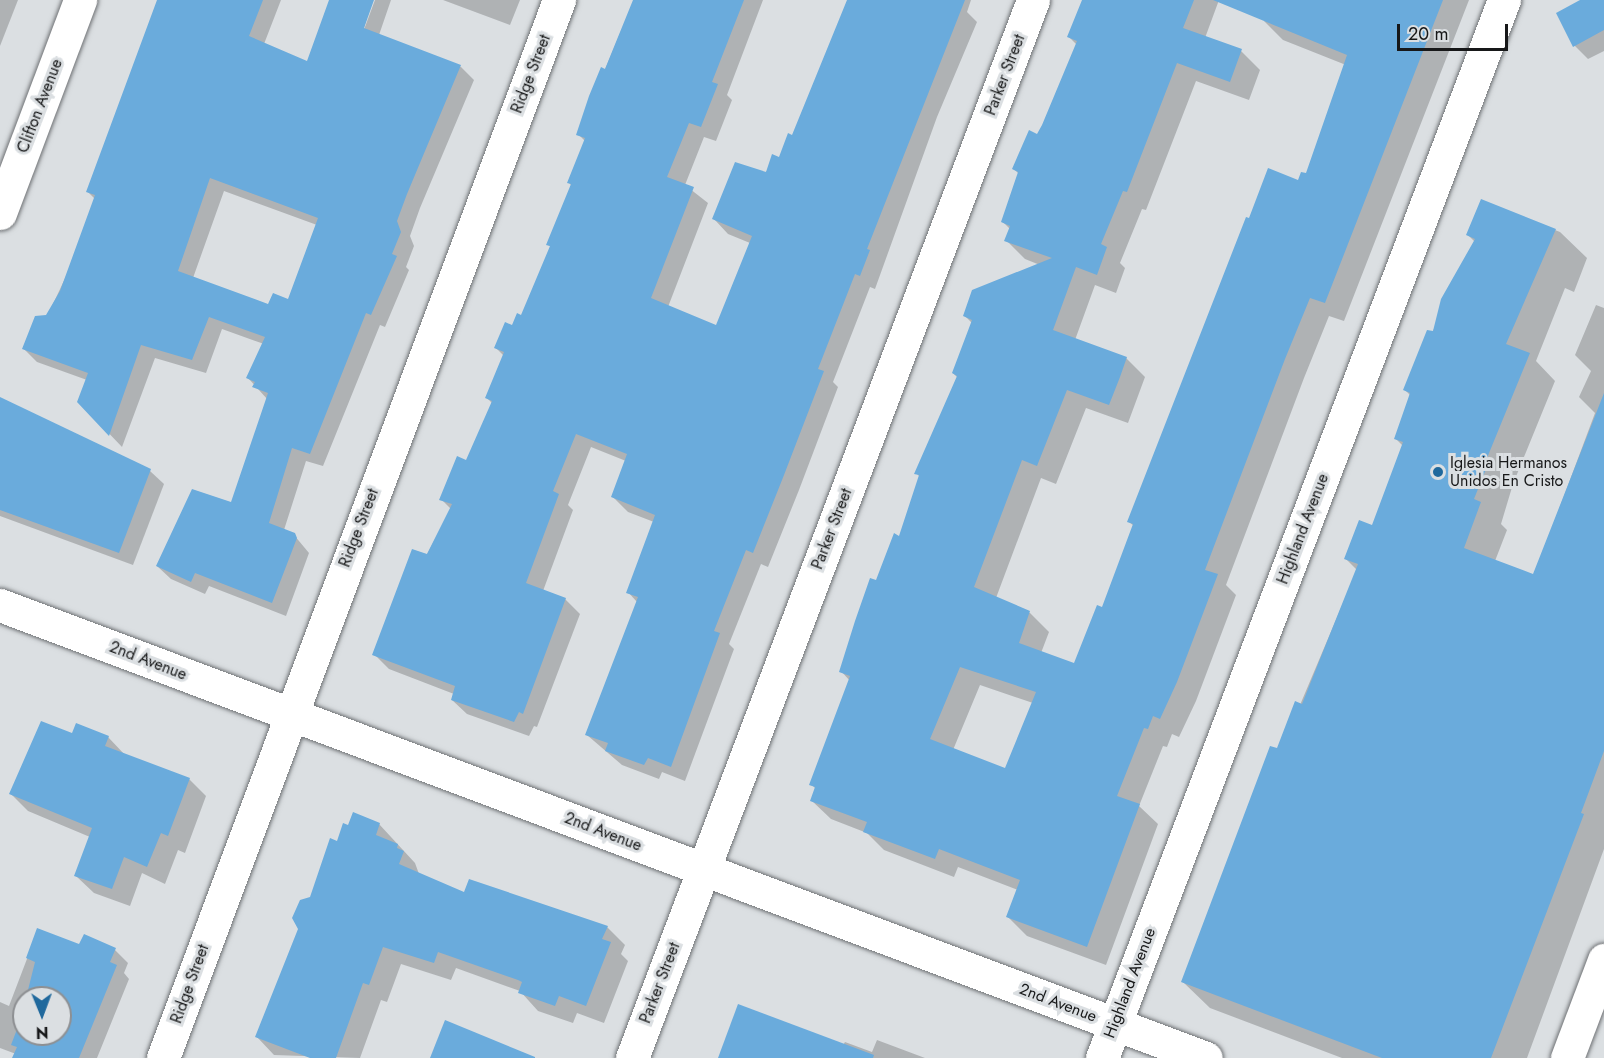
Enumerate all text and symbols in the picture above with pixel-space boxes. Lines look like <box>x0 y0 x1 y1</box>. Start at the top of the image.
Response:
scale bar <box>1400 12 1511 50</box>
text: 20 m <box>1408 21 1448 47</box>
street label: Ridge Street <box>507 32 555 116</box>
street label: Parker Street <box>981 32 1029 118</box>
street label: Clifton Avenue <box>13 56 67 156</box>
place label: Iglesia Hermanos Unidos En Cristo <box>1450 453 1567 491</box>
marker: Iglesia Hermanos Unidos En Cristo <box>1431 465 1445 479</box>
street label: Highland Avenue <box>1273 471 1333 587</box>
street label: Ridge Street <box>335 486 383 570</box>
street label: Parker Street <box>808 486 856 572</box>
street label: 2nd Avenue <box>107 637 189 685</box>
street label: 2nd Avenue <box>562 808 644 856</box>
street label: Highland Avenue <box>1100 925 1160 1041</box>
street label: Parker Street <box>636 940 684 1026</box>
street label: Ridge Street <box>167 942 213 1026</box>
street label: 2nd Avenue <box>1017 979 1099 1027</box>
north arrow <box>12 986 72 1046</box>
text: N <box>36 1021 49 1044</box>

